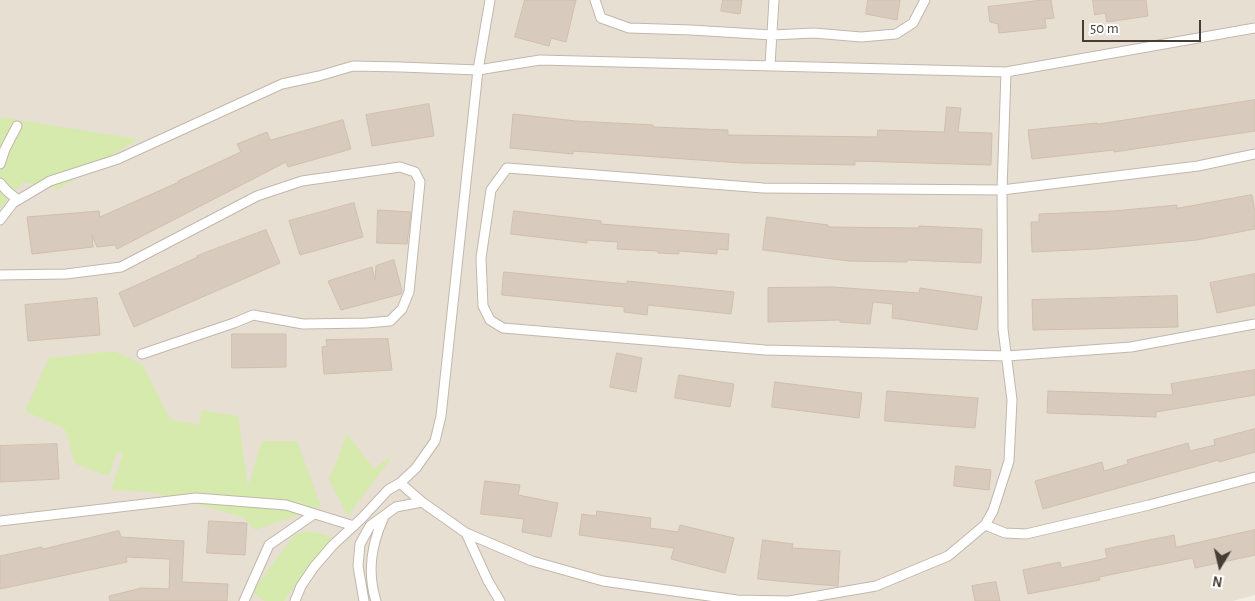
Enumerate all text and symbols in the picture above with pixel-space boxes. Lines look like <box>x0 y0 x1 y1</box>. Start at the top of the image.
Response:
scale bar <box>1085 10 1204 42</box>
text: 50 m <box>1090 21 1119 36</box>
north arrow <box>1195 541 1245 591</box>
text: N <box>1212 573 1224 588</box>

